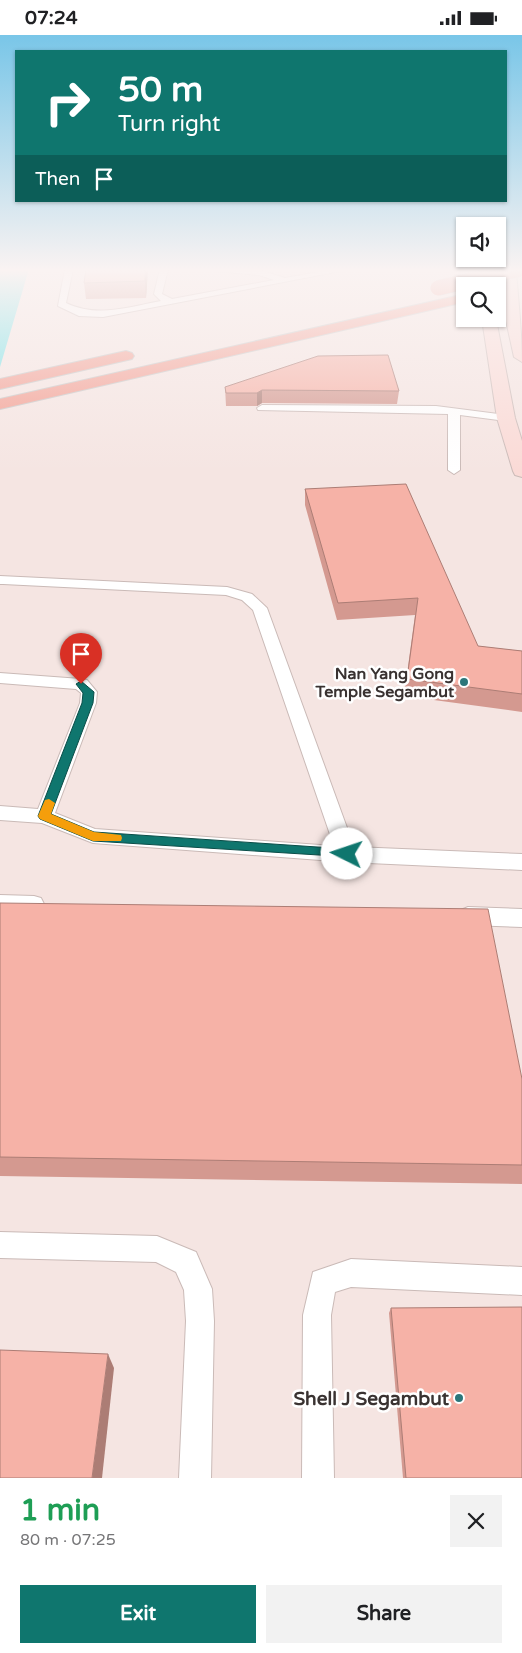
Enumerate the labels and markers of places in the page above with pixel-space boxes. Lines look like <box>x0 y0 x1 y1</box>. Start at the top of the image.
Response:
pin <box>60 633 102 684</box>
place label: Nan Yang Gong Temple Segambut <box>315 664 455 702</box>
marker: Nan Yang Gong Temple Segambut <box>458 676 470 688</box>
place label: Shell J Segambut <box>294 1388 450 1411</box>
marker: Shell J Segambut <box>453 1392 465 1404</box>

